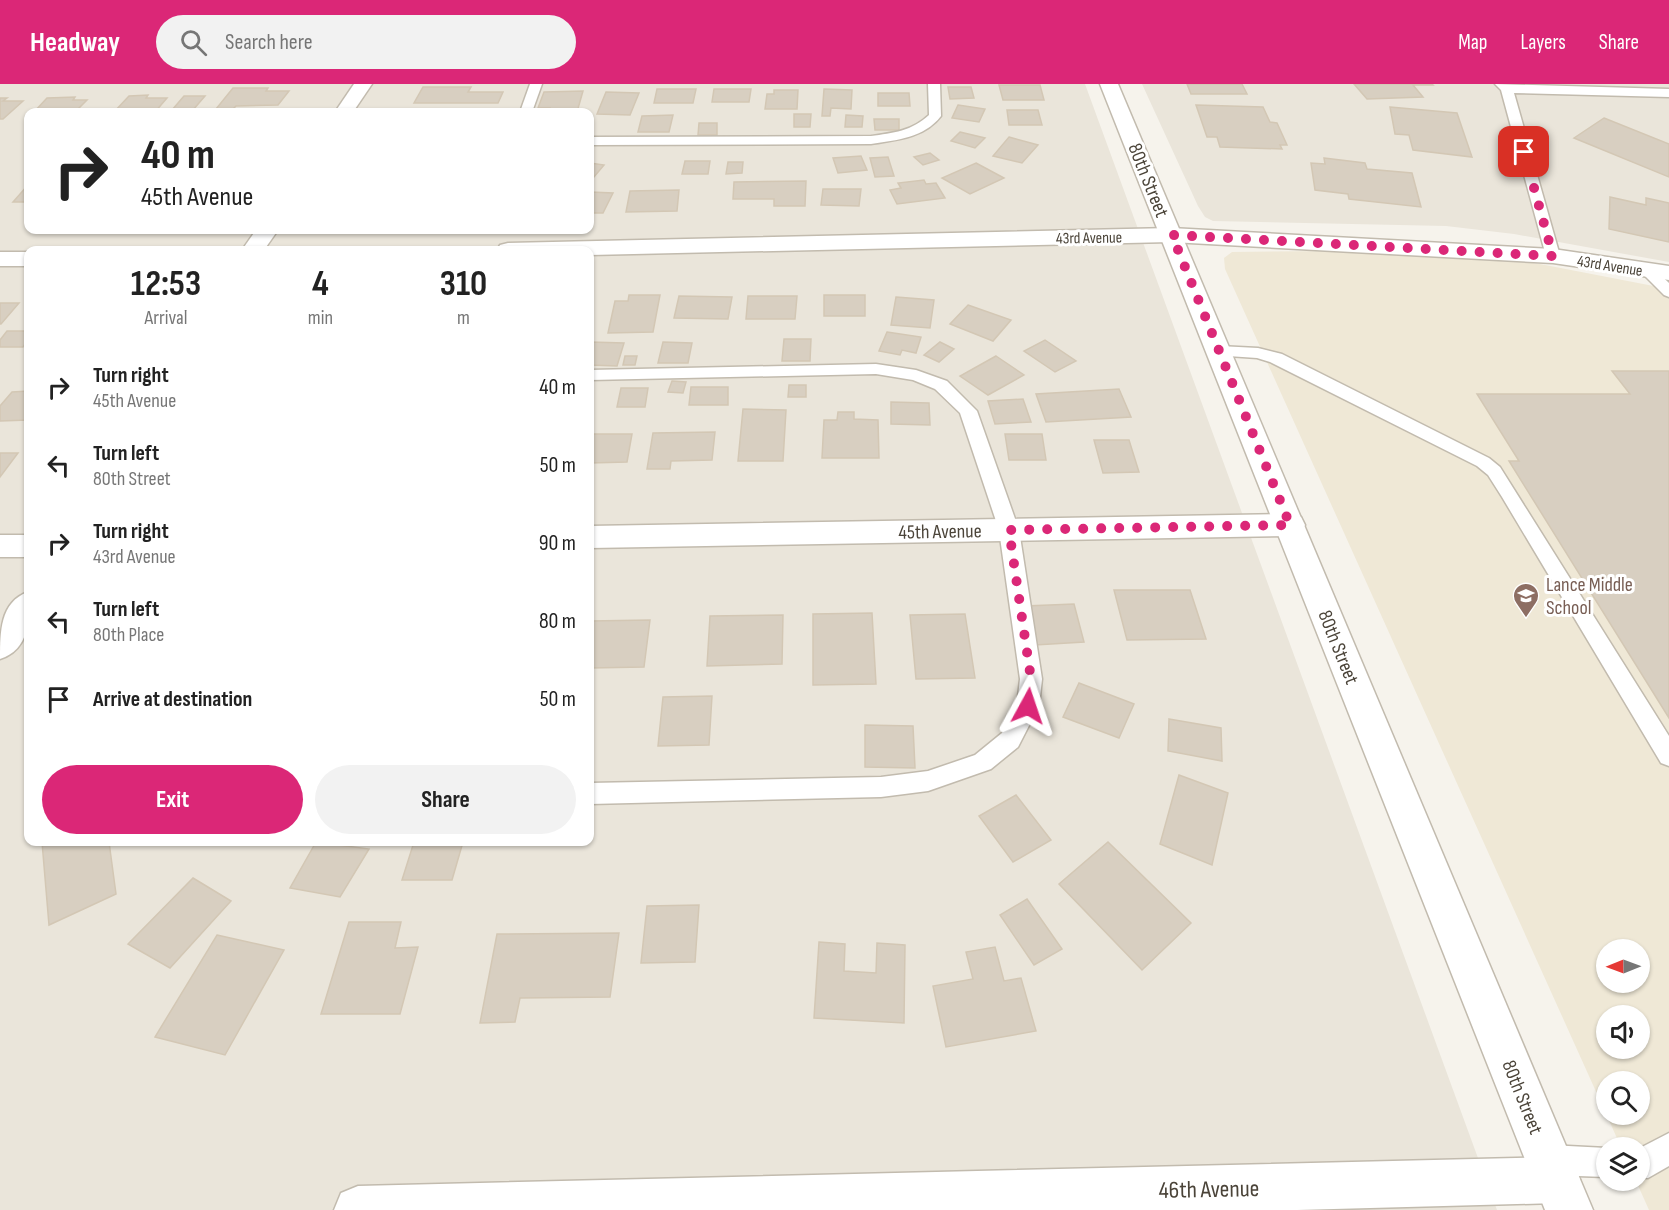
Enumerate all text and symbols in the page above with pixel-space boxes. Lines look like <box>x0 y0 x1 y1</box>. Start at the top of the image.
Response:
search box <box>156 15 576 69</box>
text: Headway <box>30 26 120 59</box>
icon: search <box>177 26 210 59</box>
text: Search here <box>225 29 312 56</box>
text: Map <box>1458 30 1487 55</box>
text: Layers <box>1520 30 1566 55</box>
text: Share <box>1599 30 1639 55</box>
pin <box>1498 126 1549 177</box>
text: 40 m <box>141 130 215 181</box>
icon: right <box>42 132 120 210</box>
icon: arrive <box>1507 135 1540 168</box>
street label: 80th Street <box>1122 140 1174 221</box>
text: 45th Avenue <box>141 181 253 213</box>
street label: 43rd Avenue <box>1056 228 1122 249</box>
street label: 43rd Avenue <box>1576 252 1644 281</box>
text: 12:53 <box>131 263 201 306</box>
text: 4 <box>312 263 329 306</box>
text: 310 <box>440 263 487 306</box>
text: Arrival <box>144 306 187 330</box>
text: min <box>308 306 333 330</box>
text: m <box>457 306 470 330</box>
text: Turn right <box>93 362 169 389</box>
icon: right <box>42 371 75 404</box>
text: 40 m <box>539 374 576 401</box>
text: 45th Avenue <box>93 389 176 413</box>
text: Turn left <box>93 440 159 467</box>
icon: left <box>42 449 75 482</box>
text: 50 m <box>540 452 576 479</box>
text: 80th Street <box>93 467 171 491</box>
text: Turn right <box>93 518 169 545</box>
street label: 45th Avenue <box>898 519 982 545</box>
icon: right <box>42 527 75 560</box>
text: 90 m <box>539 530 576 557</box>
text: 43rd Avenue <box>93 545 176 569</box>
place label: Lance Middle School <box>1546 573 1633 620</box>
school or university icon: Lance Middle School <box>1511 581 1541 619</box>
text: Turn left <box>93 596 159 623</box>
icon: left <box>42 605 75 638</box>
street label: 80th Street <box>1312 607 1364 688</box>
text: 80 m <box>539 608 576 635</box>
text: 80th Place <box>93 623 164 647</box>
position arrow <box>996 674 1060 738</box>
icon: arrive <box>42 683 75 716</box>
text: Arrive at destination <box>93 686 252 713</box>
text: 50 m <box>540 686 576 713</box>
button: Exit <box>42 765 303 834</box>
button: Share <box>315 765 576 834</box>
north arrow <box>1596 939 1650 993</box>
map controls <box>1596 939 1650 1191</box>
button: sound <box>1596 1005 1650 1059</box>
street label: 80th Street <box>1496 1057 1548 1138</box>
button: search <box>1596 1071 1650 1125</box>
button: layers <box>1596 1137 1650 1191</box>
street label: 46th Avenue <box>1158 1174 1260 1205</box>

